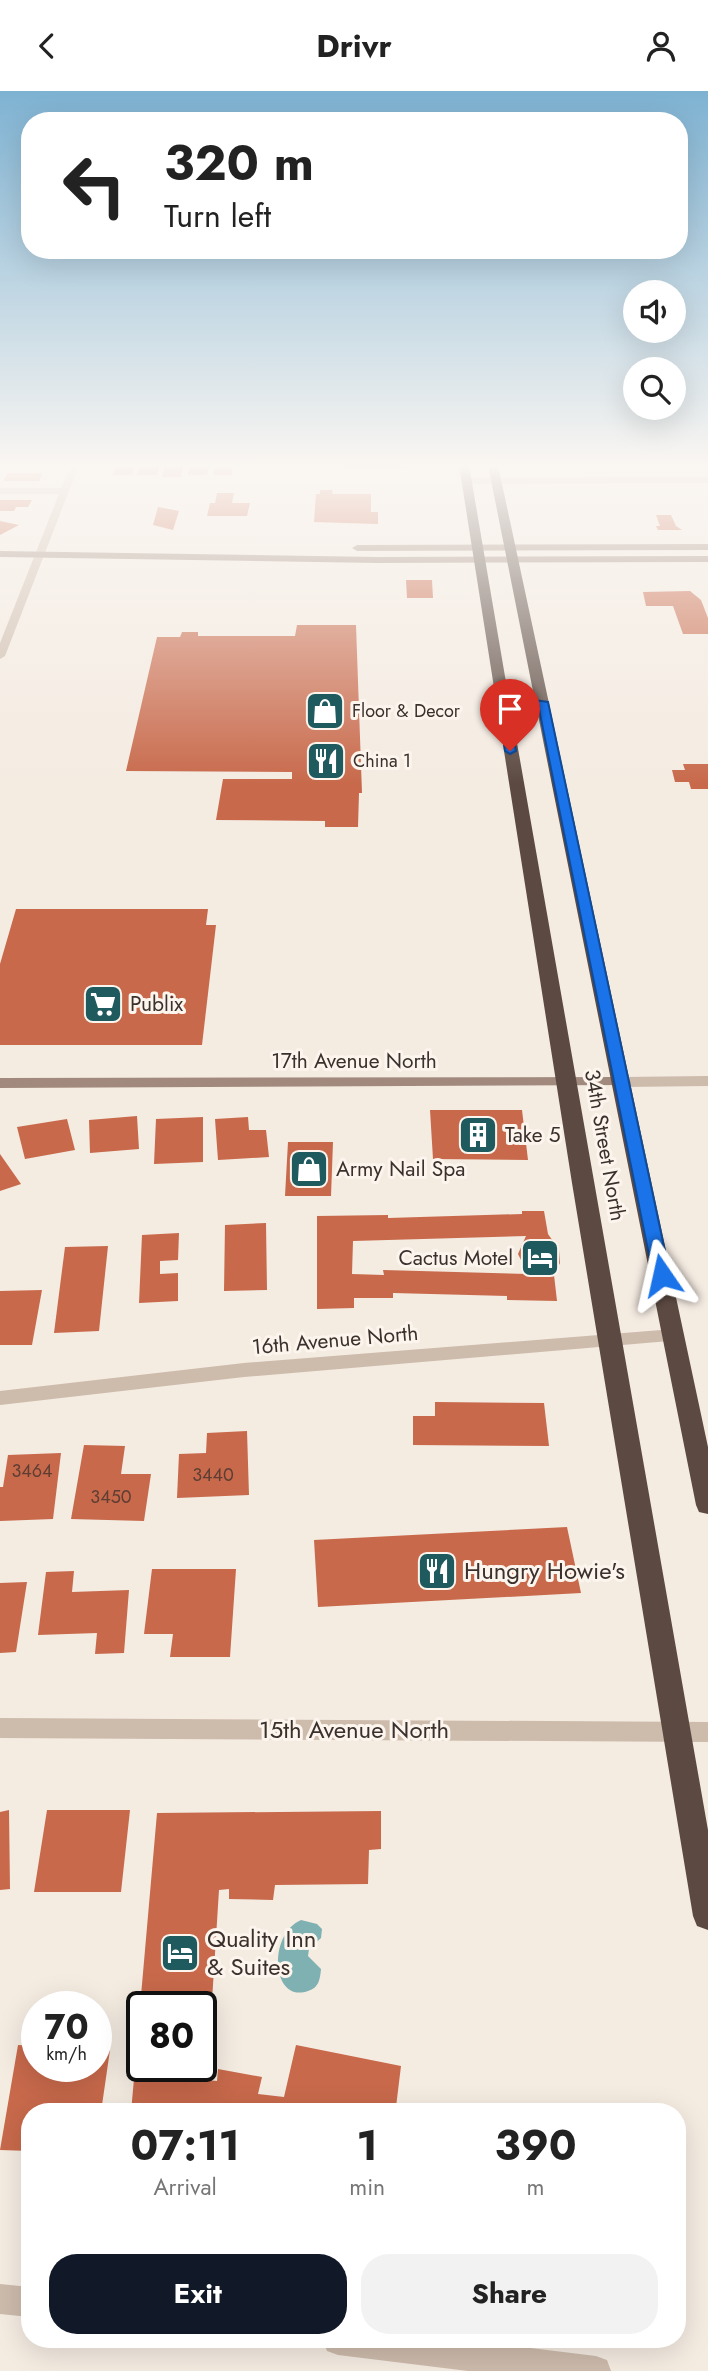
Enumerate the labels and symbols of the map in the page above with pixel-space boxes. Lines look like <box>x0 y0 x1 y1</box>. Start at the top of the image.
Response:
pin <box>480 679 540 751</box>
shop icon: Floor & Decor <box>304 690 346 732</box>
place label: Floor & Decor <box>352 698 461 724</box>
restaurant icon: China 1 <box>305 740 347 782</box>
place label: China 1 <box>353 748 411 774</box>
supermarket icon: Publix <box>82 983 124 1025</box>
place label: Publix <box>130 989 183 1019</box>
street label: 17th Avenue North <box>271 1046 437 1076</box>
street label: 34th Street North <box>577 1067 633 1223</box>
building icon: Take 5 <box>457 1114 499 1156</box>
place label: Take 5 <box>505 1120 561 1150</box>
shop icon: Army Nail Spa <box>288 1148 330 1190</box>
place label: Army Nail Spa <box>336 1154 465 1184</box>
hotel icon: Cactus Motel <box>519 1237 561 1279</box>
position arrow <box>625 1238 699 1312</box>
place label: Cactus Motel <box>398 1243 513 1273</box>
street label: 16th Avenue North <box>251 1318 419 1362</box>
house number: 3464 <box>11 1458 53 1484</box>
house number: 3440 <box>192 1462 234 1488</box>
house number: 3450 <box>90 1484 132 1510</box>
restaurant icon: Hungry Howie's <box>416 1550 458 1592</box>
place label: Hungry Howie's <box>464 1553 625 1588</box>
street label: 15th Avenue North <box>259 1712 449 1747</box>
place label: Quality Inn & Suites <box>207 1921 316 1984</box>
hotel icon: Quality Inn & Suites <box>159 1932 201 1974</box>
speed limit sign: 80 <box>126 1991 217 2082</box>

